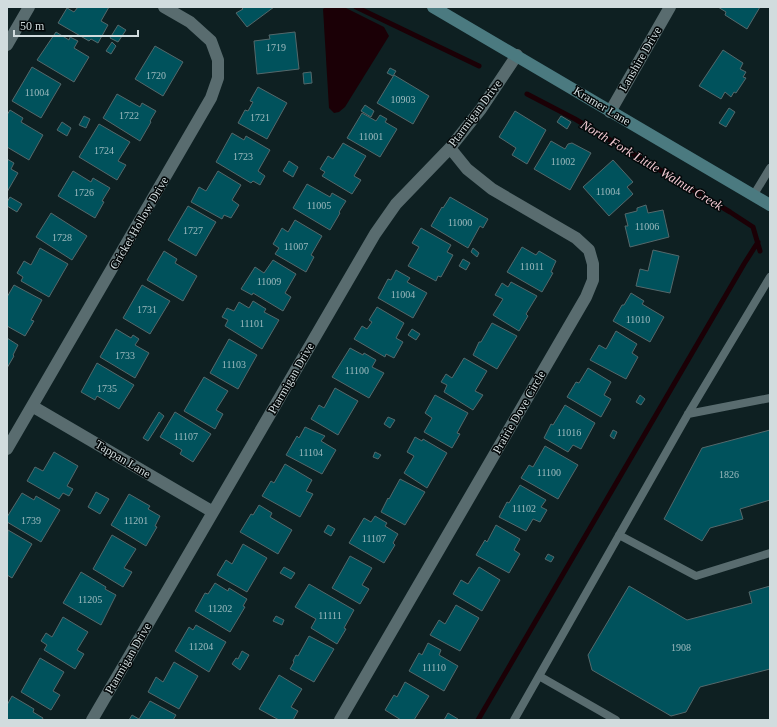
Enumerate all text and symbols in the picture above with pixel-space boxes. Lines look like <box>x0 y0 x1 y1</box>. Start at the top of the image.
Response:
scale bar <box>14 12 138 38</box>
text: 50 m <box>20 19 45 33</box>
street label: Lanshire Drive <box>616 24 664 94</box>
house number: 1719 <box>266 42 286 53</box>
house number: 1720 <box>146 70 166 81</box>
street label: Ptarmigan Drive <box>445 77 505 149</box>
street label: Kramer Lane <box>571 84 633 128</box>
house number: 11004 <box>25 87 49 98</box>
house number: 10903 <box>391 94 416 105</box>
house number: 1722 <box>119 110 139 121</box>
house number: 1721 <box>250 112 270 123</box>
water label: North Fork Little Walnut Creek <box>577 116 726 214</box>
house number: 11001 <box>359 131 383 142</box>
house number: 1724 <box>94 145 114 156</box>
house number: 1723 <box>233 151 253 162</box>
house number: 11002 <box>551 156 575 167</box>
street label: Cricket Hollow Drive <box>107 174 171 272</box>
house number: 11004 <box>596 186 620 197</box>
house number: 1726 <box>74 187 94 198</box>
house number: 11005 <box>307 200 331 211</box>
house number: 11000 <box>448 217 472 228</box>
house number: 11006 <box>635 221 659 232</box>
house number: 1727 <box>183 225 203 236</box>
house number: 1728 <box>52 232 72 243</box>
house number: 11007 <box>284 241 308 252</box>
house number: 11011 <box>520 261 544 272</box>
house number: 11009 <box>257 276 281 287</box>
house number: 11004 <box>391 289 415 300</box>
house number: 1731 <box>137 304 157 315</box>
house number: 11010 <box>626 314 650 325</box>
house number: 11101 <box>240 318 264 329</box>
street label: Ptarmigan Drive <box>265 340 317 416</box>
house number: 1733 <box>115 350 135 361</box>
house number: 11103 <box>222 359 246 370</box>
house number: 11100 <box>345 365 369 376</box>
street label: Prairie Dove Circle <box>490 368 548 456</box>
house number: 1735 <box>97 383 117 394</box>
house number: 11016 <box>557 427 581 438</box>
house number: 11107 <box>174 431 198 442</box>
street label: Tappan Lane <box>93 437 153 481</box>
house number: 11104 <box>299 447 323 458</box>
house number: 11100 <box>537 467 561 478</box>
house number: 1826 <box>719 469 739 480</box>
house number: 11102 <box>512 503 536 514</box>
house number: 1739 <box>21 515 41 526</box>
house number: 11201 <box>124 515 148 526</box>
house number: 11107 <box>362 533 386 544</box>
house number: 11205 <box>78 594 102 605</box>
house number: 11202 <box>208 603 232 614</box>
house number: 11111 <box>318 610 342 621</box>
street label: Ptarmigan Drive <box>102 620 154 696</box>
house number: 11204 <box>189 641 213 652</box>
house number: 1908 <box>671 642 691 653</box>
house number: 11110 <box>422 662 446 673</box>

